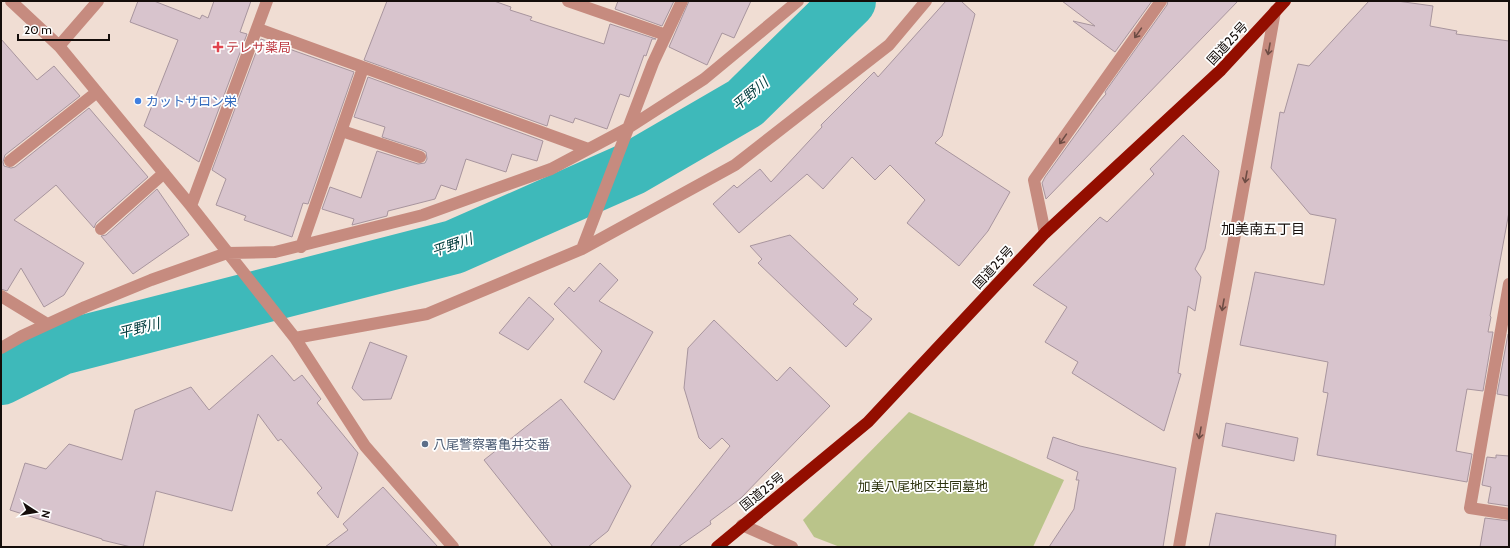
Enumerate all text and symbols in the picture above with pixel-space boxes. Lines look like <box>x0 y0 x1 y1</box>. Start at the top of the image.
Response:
scale bar <box>18 16 109 42</box>
street label: 国道25号 <box>1203 18 1251 68</box>
text: 20 m <box>24 22 52 37</box>
one-way arrow <box>1134 27 1142 38</box>
place label: テレサ薬局 <box>226 39 291 55</box>
marker: テレサ薬局 <box>213 42 223 52</box>
one-way arrow <box>1264 42 1272 55</box>
water label: 平野川 <box>728 72 773 114</box>
place label: カットサロン栄 <box>146 93 237 109</box>
marker: カットサロン栄 <box>133 96 143 106</box>
one-way arrow <box>1059 133 1067 144</box>
one-way arrow <box>1241 170 1249 183</box>
district label: 加美南五丁目 <box>1221 220 1305 238</box>
water label: 平野川 <box>429 229 477 260</box>
street label: 国道25号 <box>969 242 1017 292</box>
one-way arrow <box>1218 298 1226 311</box>
water label: 平野川 <box>116 314 163 342</box>
one-way arrow <box>1195 426 1203 439</box>
place label: 八尾警察署亀井交番 <box>433 436 550 452</box>
marker: 八尾警察署亀井交番 <box>420 439 430 449</box>
street label: 国道25号 <box>736 468 788 514</box>
park label: 加美八尾地区共同墓地 <box>858 478 988 494</box>
north arrow <box>16 492 56 532</box>
text: N <box>38 509 53 519</box>

